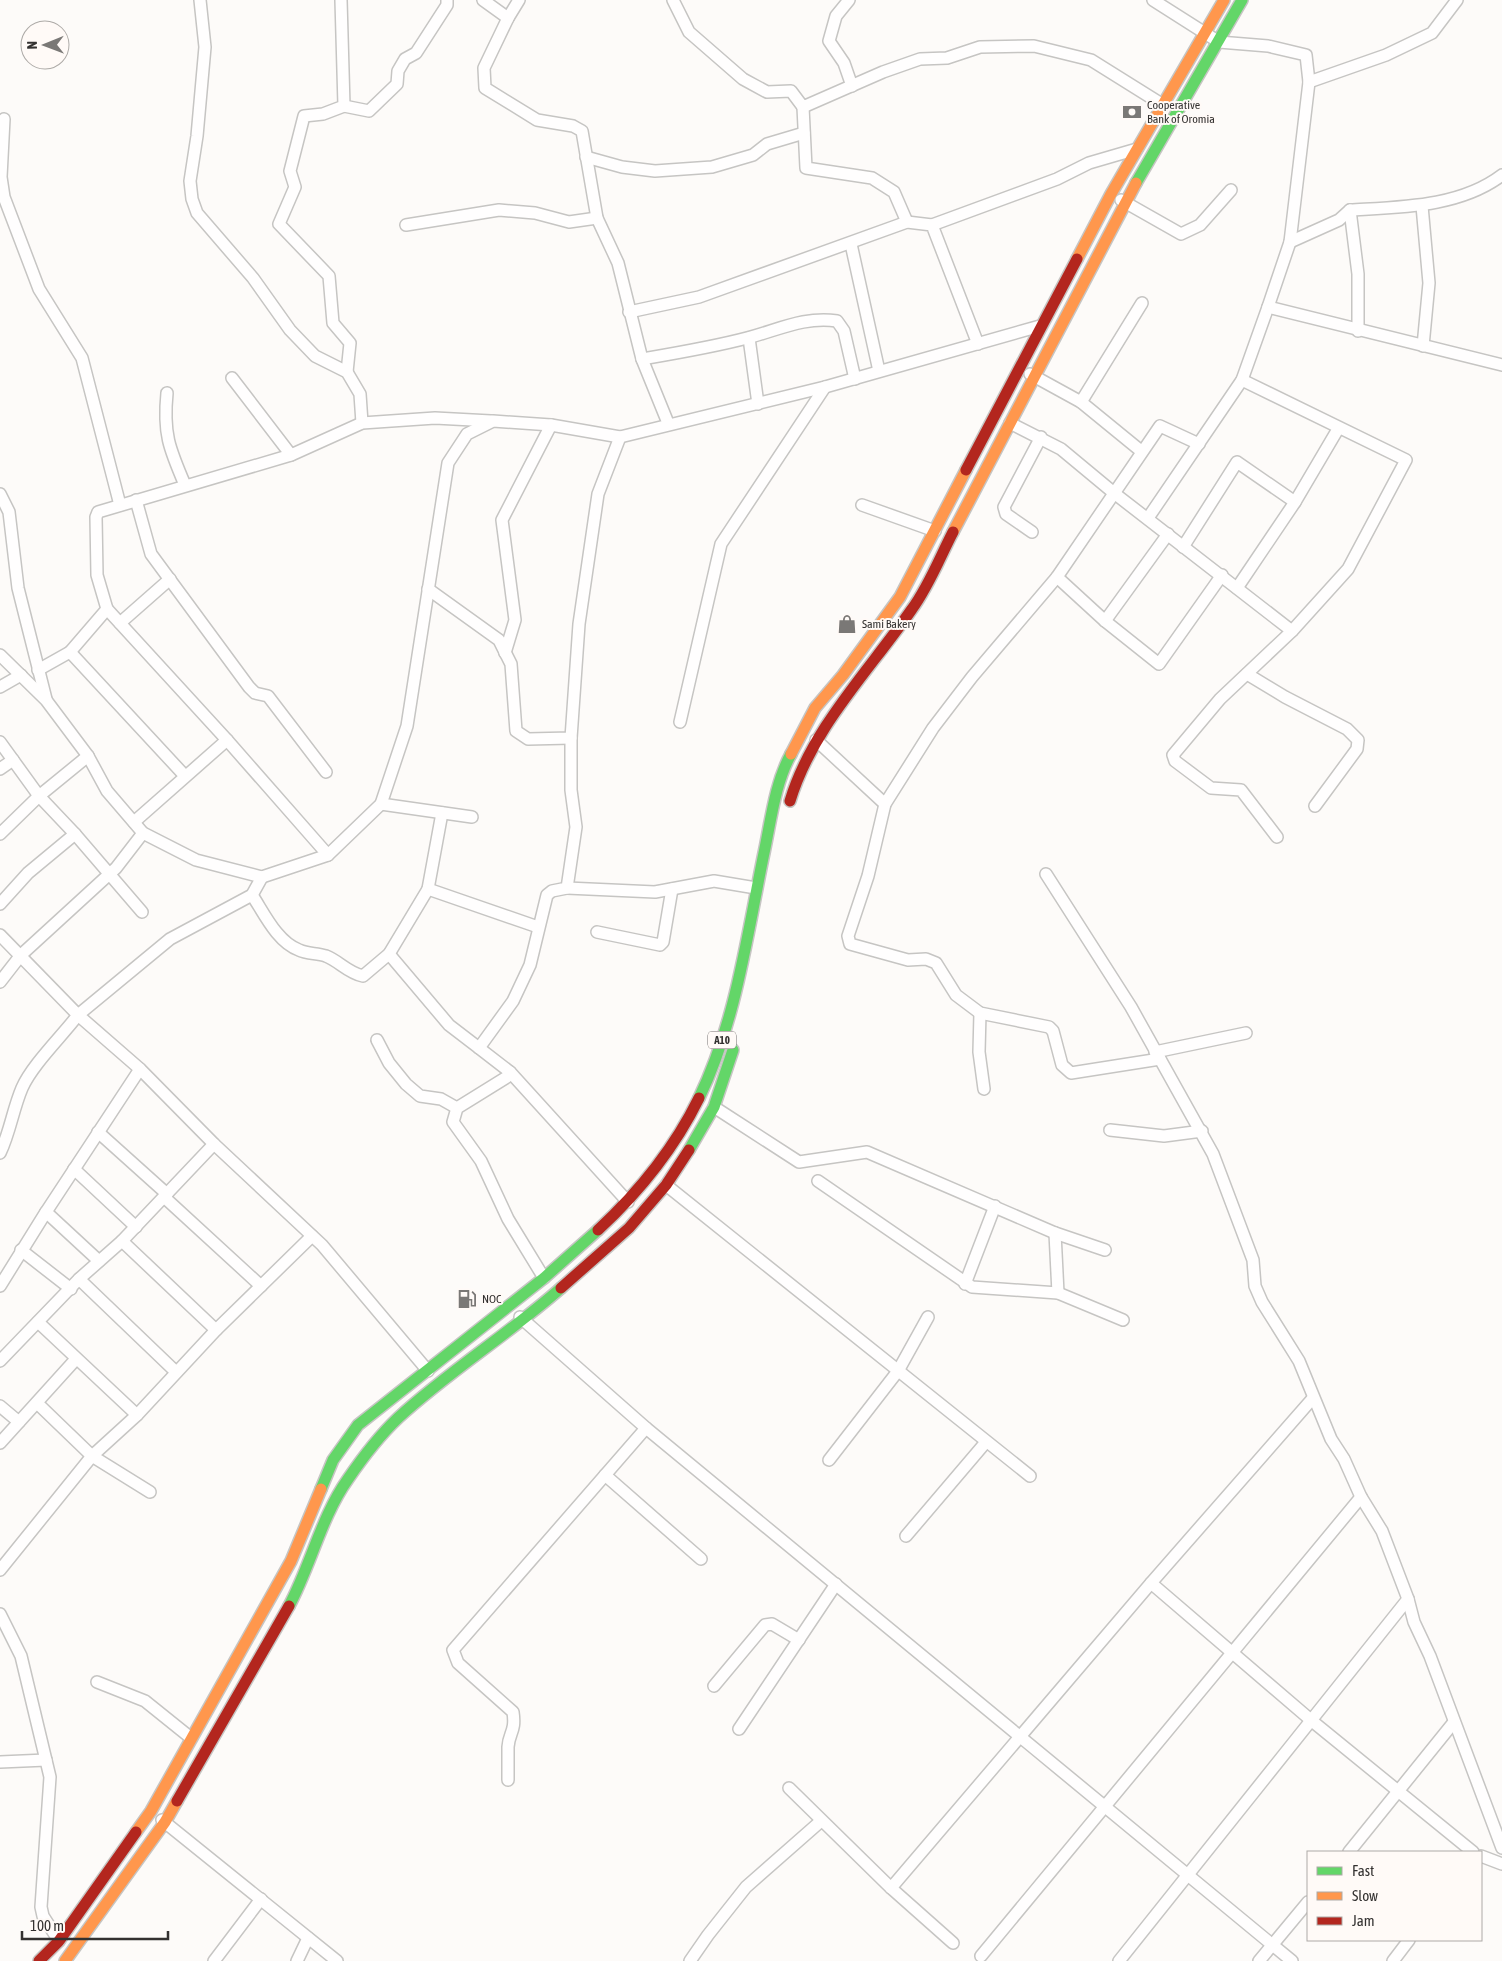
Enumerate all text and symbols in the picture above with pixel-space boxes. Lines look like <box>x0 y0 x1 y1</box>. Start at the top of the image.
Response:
north arrow <box>20 20 70 70</box>
text: N <box>24 41 40 49</box>
place label: Cooperative Bank of Oromia <box>1147 98 1215 126</box>
bank icon: Cooperative Bank of Oromia <box>1121 101 1143 123</box>
shop icon: Sami Bakery <box>836 613 858 635</box>
place label: Sami Bakery <box>862 617 916 631</box>
road number: A10 <box>708 1032 736 1048</box>
fuel station icon: NOC <box>456 1288 478 1310</box>
place label: NOC <box>482 1292 502 1306</box>
legend <box>1307 1851 1482 1941</box>
text: Fast <box>1352 1862 1374 1879</box>
text: Slow <box>1352 1887 1378 1904</box>
scale bar <box>22 1908 169 1940</box>
text: Jam <box>1352 1912 1375 1929</box>
text: 100 m <box>30 1917 64 1934</box>

